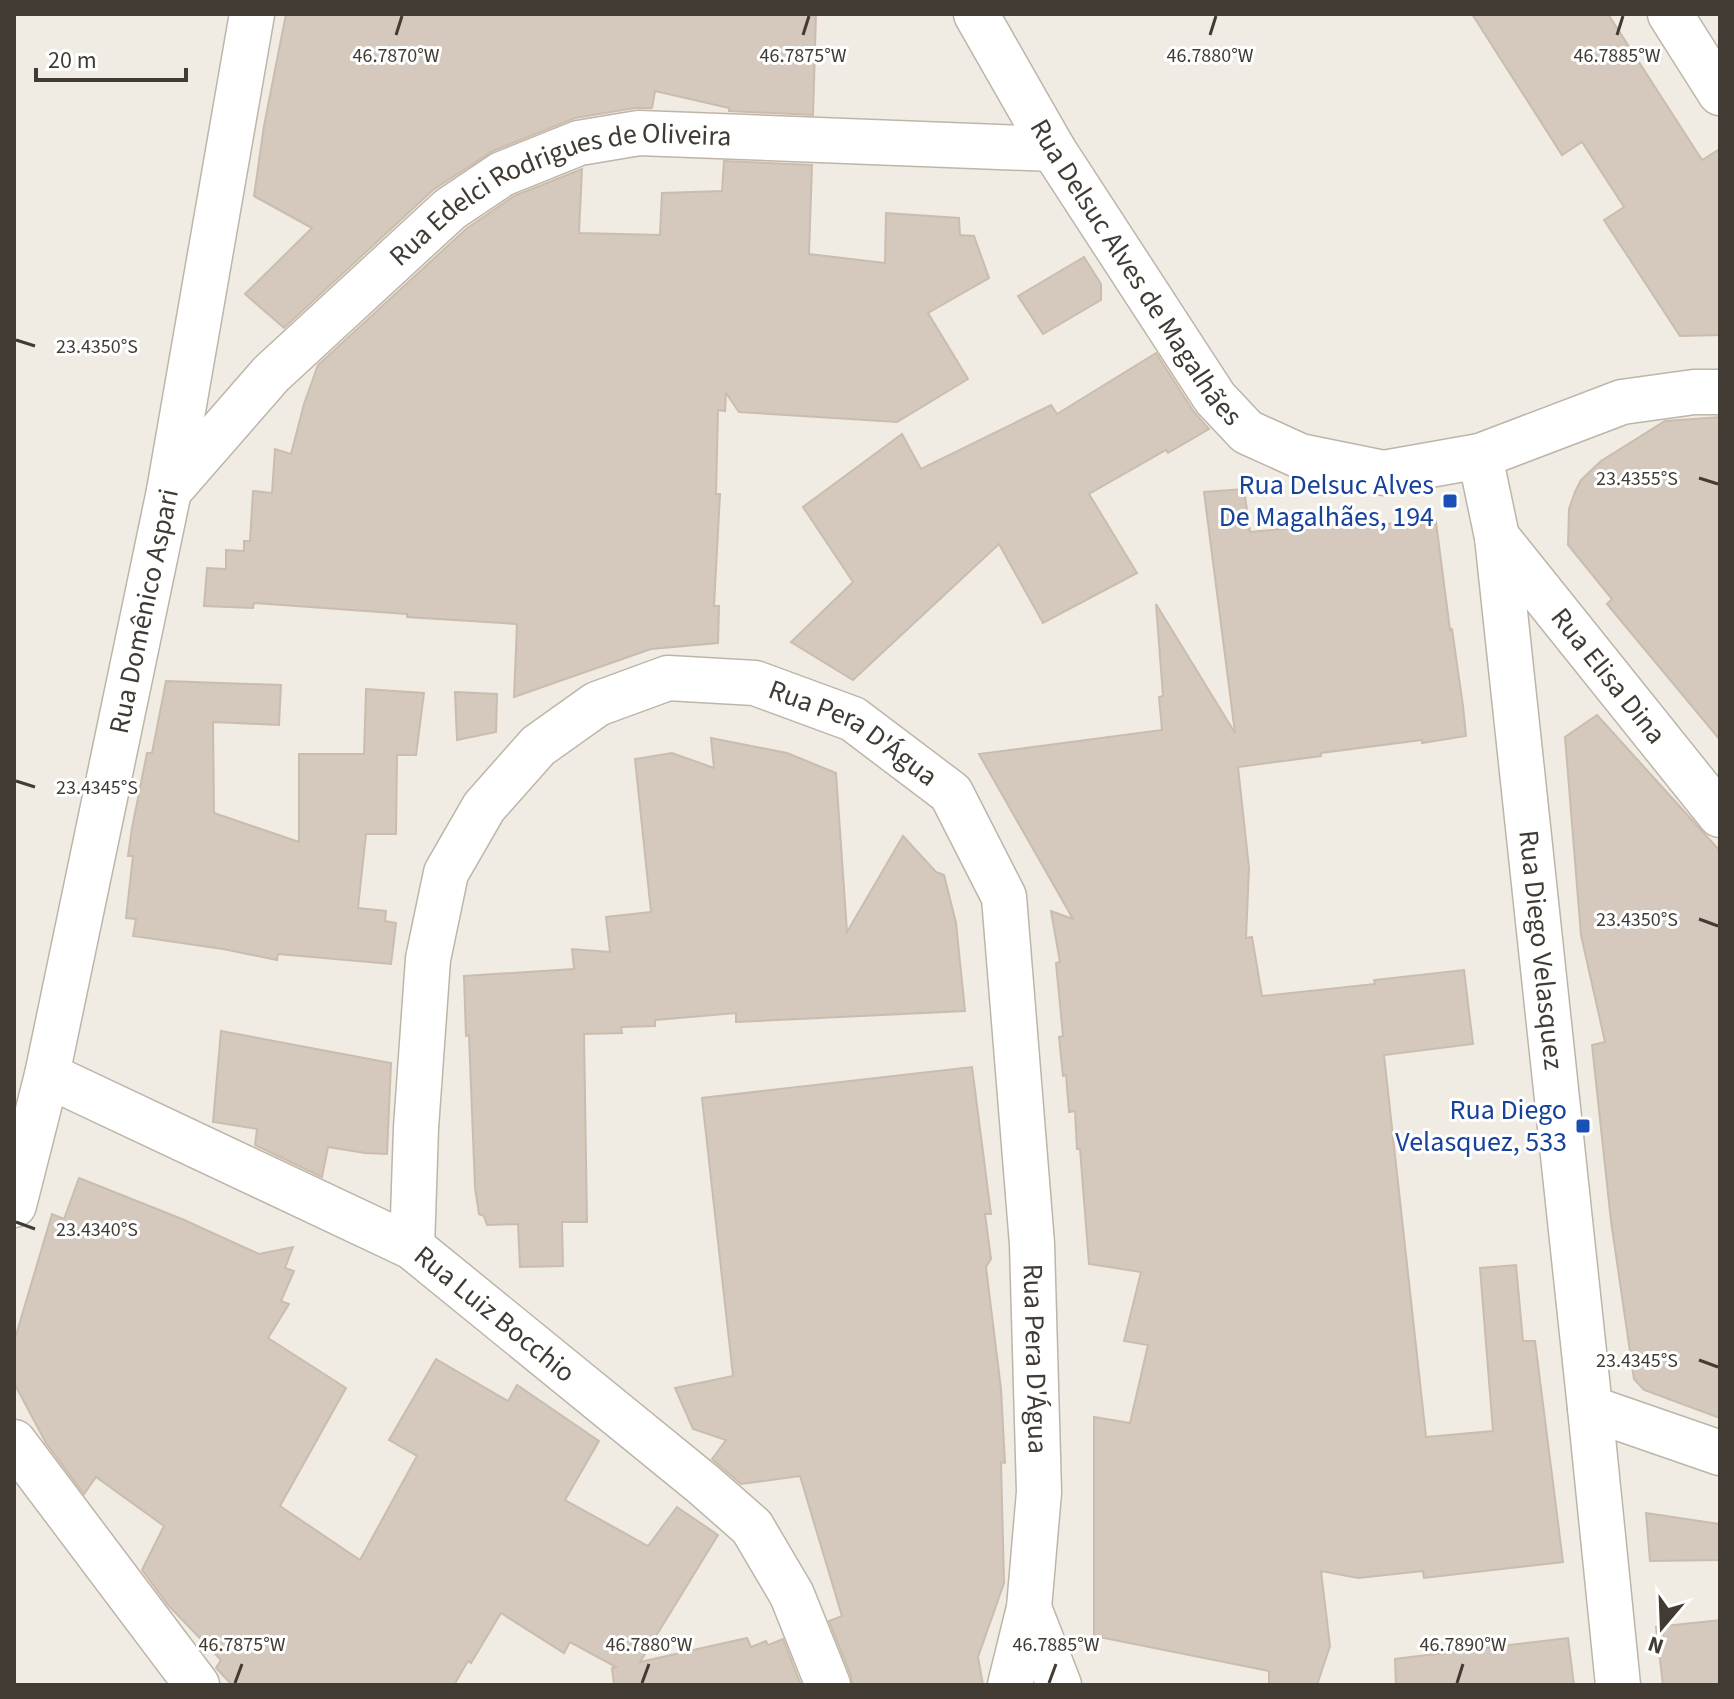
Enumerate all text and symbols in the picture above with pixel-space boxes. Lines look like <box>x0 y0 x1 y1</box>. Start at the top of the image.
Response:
scale bar <box>36 32 186 82</box>
text: 46.7870°W <box>353 42 440 70</box>
text: 46.7875°W <box>760 42 847 70</box>
text: 46.7880°W <box>1167 42 1254 70</box>
text: 46.7885°W <box>1574 42 1661 70</box>
text: 20 m <box>48 43 97 78</box>
street label: Rua Delsuc Alves de Magalhães <box>1020 112 1251 435</box>
street label: Rua Edelci Rodrigues de Oliveira <box>380 113 732 275</box>
text: 23.4350°S <box>56 333 138 361</box>
place label: Rua Delsuc Alves De Magalhães, 194 <box>1219 465 1434 537</box>
text: 23.4355°S <box>1596 465 1678 493</box>
street label: Rua Domênico Aspari <box>99 485 189 737</box>
marker: Rua Delsuc Alves De Magalhães, 194 <box>1441 492 1459 510</box>
street label: Rua Elisa Dina <box>1541 599 1676 753</box>
street label: Rua Pera D'Água <box>763 670 946 796</box>
text: 23.4345°S <box>56 774 138 802</box>
street label: Rua Diego Velasquez <box>1508 828 1574 1072</box>
text: 23.4350°S <box>1596 906 1678 934</box>
place label: Rua Diego Velasquez, 533 <box>1395 1090 1567 1162</box>
marker: Rua Diego Velasquez, 533 <box>1574 1117 1592 1135</box>
text: 23.4340°S <box>56 1216 138 1244</box>
street label: Rua Luiz Bocchio <box>405 1236 584 1392</box>
street label: Rua Pera D'Água <box>1013 1263 1058 1454</box>
text: 23.4345°S <box>1596 1347 1678 1375</box>
north arrow <box>1622 1587 1702 1667</box>
text: N <box>1644 1627 1668 1662</box>
text: 46.7875°W <box>199 1631 286 1659</box>
text: 46.7880°W <box>606 1631 693 1659</box>
text: 46.7885°W <box>1013 1631 1100 1659</box>
text: 46.7890°W <box>1420 1631 1507 1659</box>

